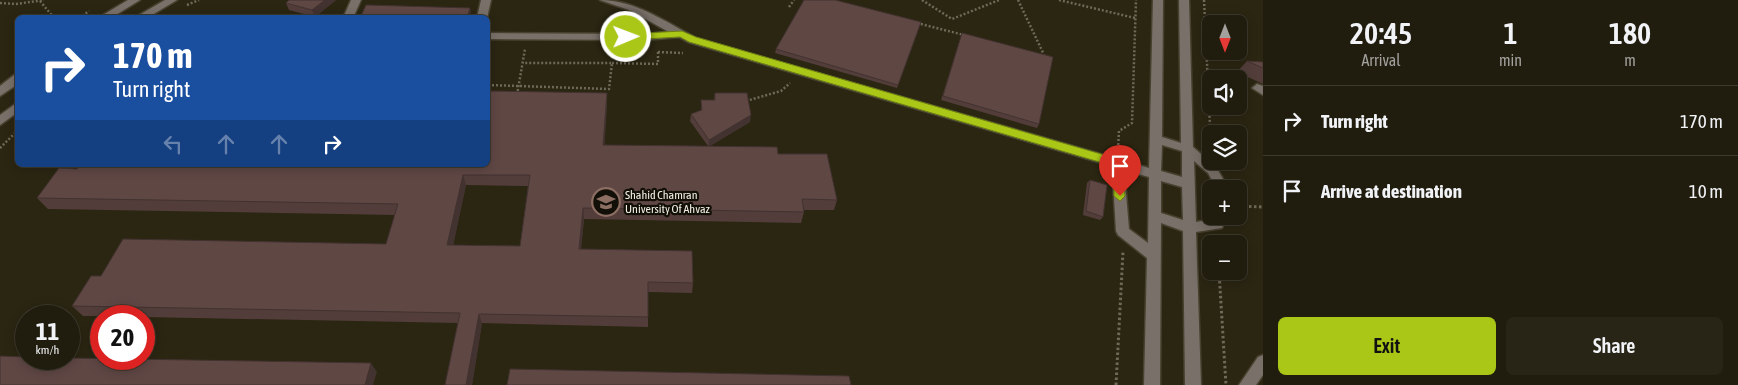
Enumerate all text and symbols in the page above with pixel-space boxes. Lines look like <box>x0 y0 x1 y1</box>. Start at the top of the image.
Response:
position arrow <box>599 10 651 62</box>
north arrow <box>1202 15 1248 60</box>
map controls <box>1202 15 1247 280</box>
text: 20:45 <box>1350 16 1412 50</box>
text: 1 <box>1503 16 1518 50</box>
text: 180 <box>1609 16 1651 50</box>
icon: right <box>30 35 95 100</box>
text: 170 m <box>113 35 192 75</box>
text: Arrival <box>1361 51 1401 69</box>
text: min <box>1499 51 1522 69</box>
text: m <box>1624 51 1636 69</box>
button: sound <box>1202 70 1247 115</box>
text: Turn right <box>113 76 190 102</box>
icon: right <box>1278 107 1306 135</box>
text: Turn right <box>1321 110 1388 132</box>
text: 170 m <box>1680 110 1723 132</box>
button: layers <box>1202 125 1247 170</box>
icon: left <box>159 130 187 158</box>
icon: ahead <box>212 130 240 158</box>
icon: ahead <box>265 130 293 158</box>
icon: right <box>318 130 346 158</box>
pin <box>1099 145 1141 196</box>
icon: arrive <box>1106 152 1134 180</box>
icon: arrive <box>1278 177 1306 205</box>
button: + <box>1202 180 1247 225</box>
text: Arrive at destination <box>1321 180 1462 202</box>
text: 10 m <box>1689 180 1723 202</box>
school or university icon: Shahid Chamran University Of Ahvaz <box>591 187 621 217</box>
place label: Shahid Chamran University Of Ahvaz <box>625 188 711 216</box>
button: − <box>1202 235 1247 280</box>
speed limit sign: 20 <box>90 305 155 370</box>
text: 11 <box>36 317 59 345</box>
button: Exit <box>1278 317 1496 375</box>
button: Share <box>1506 317 1723 375</box>
text: km/h <box>36 343 59 357</box>

